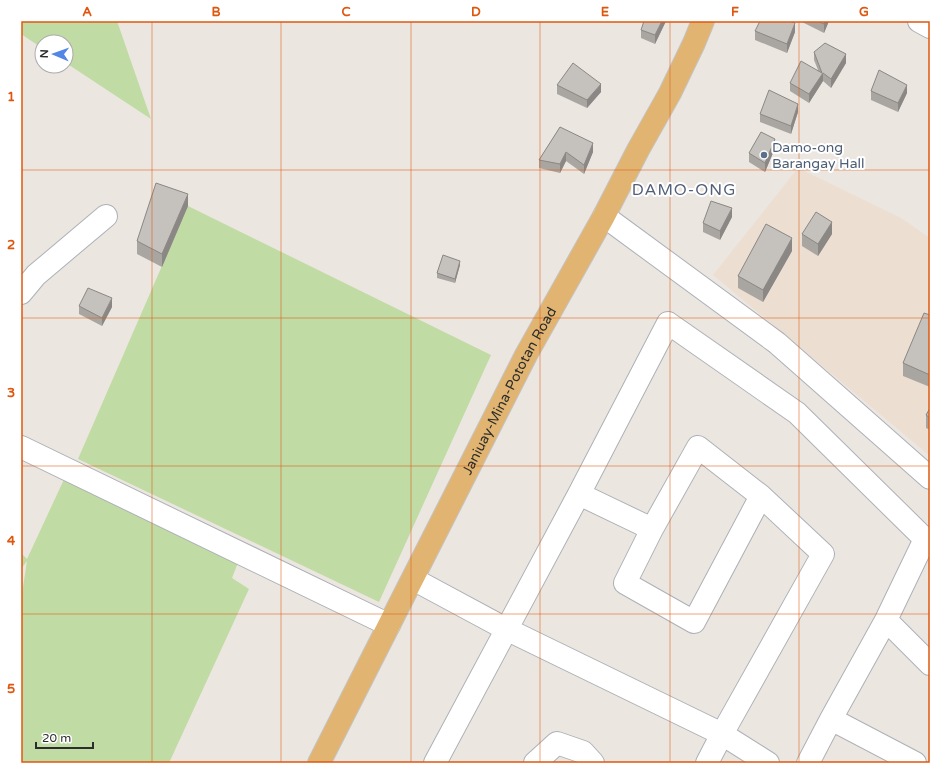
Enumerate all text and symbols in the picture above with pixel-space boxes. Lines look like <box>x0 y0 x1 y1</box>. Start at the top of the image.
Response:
text: A <box>82 4 92 20</box>
text: B <box>211 4 221 20</box>
text: C <box>341 4 351 20</box>
text: D <box>471 4 481 20</box>
text: E <box>601 4 609 20</box>
text: F <box>731 4 739 20</box>
text: G <box>859 4 869 20</box>
north arrow <box>34 34 74 74</box>
text: N <box>38 49 51 58</box>
text: 1 <box>7 89 15 105</box>
place label: Damo-ong Barangay Hall <box>772 139 864 172</box>
marker: Damo-ong Barangay Hall <box>759 150 769 160</box>
district label: DAMO-ONG <box>632 180 736 200</box>
text: 2 <box>7 237 15 253</box>
street label: Janiuay-Mina-Pototan Road <box>459 304 560 478</box>
text: 3 <box>7 385 15 401</box>
text: 4 <box>7 533 16 549</box>
text: 5 <box>7 681 15 697</box>
scale bar <box>36 724 93 750</box>
text: 20 m <box>42 731 71 745</box>

